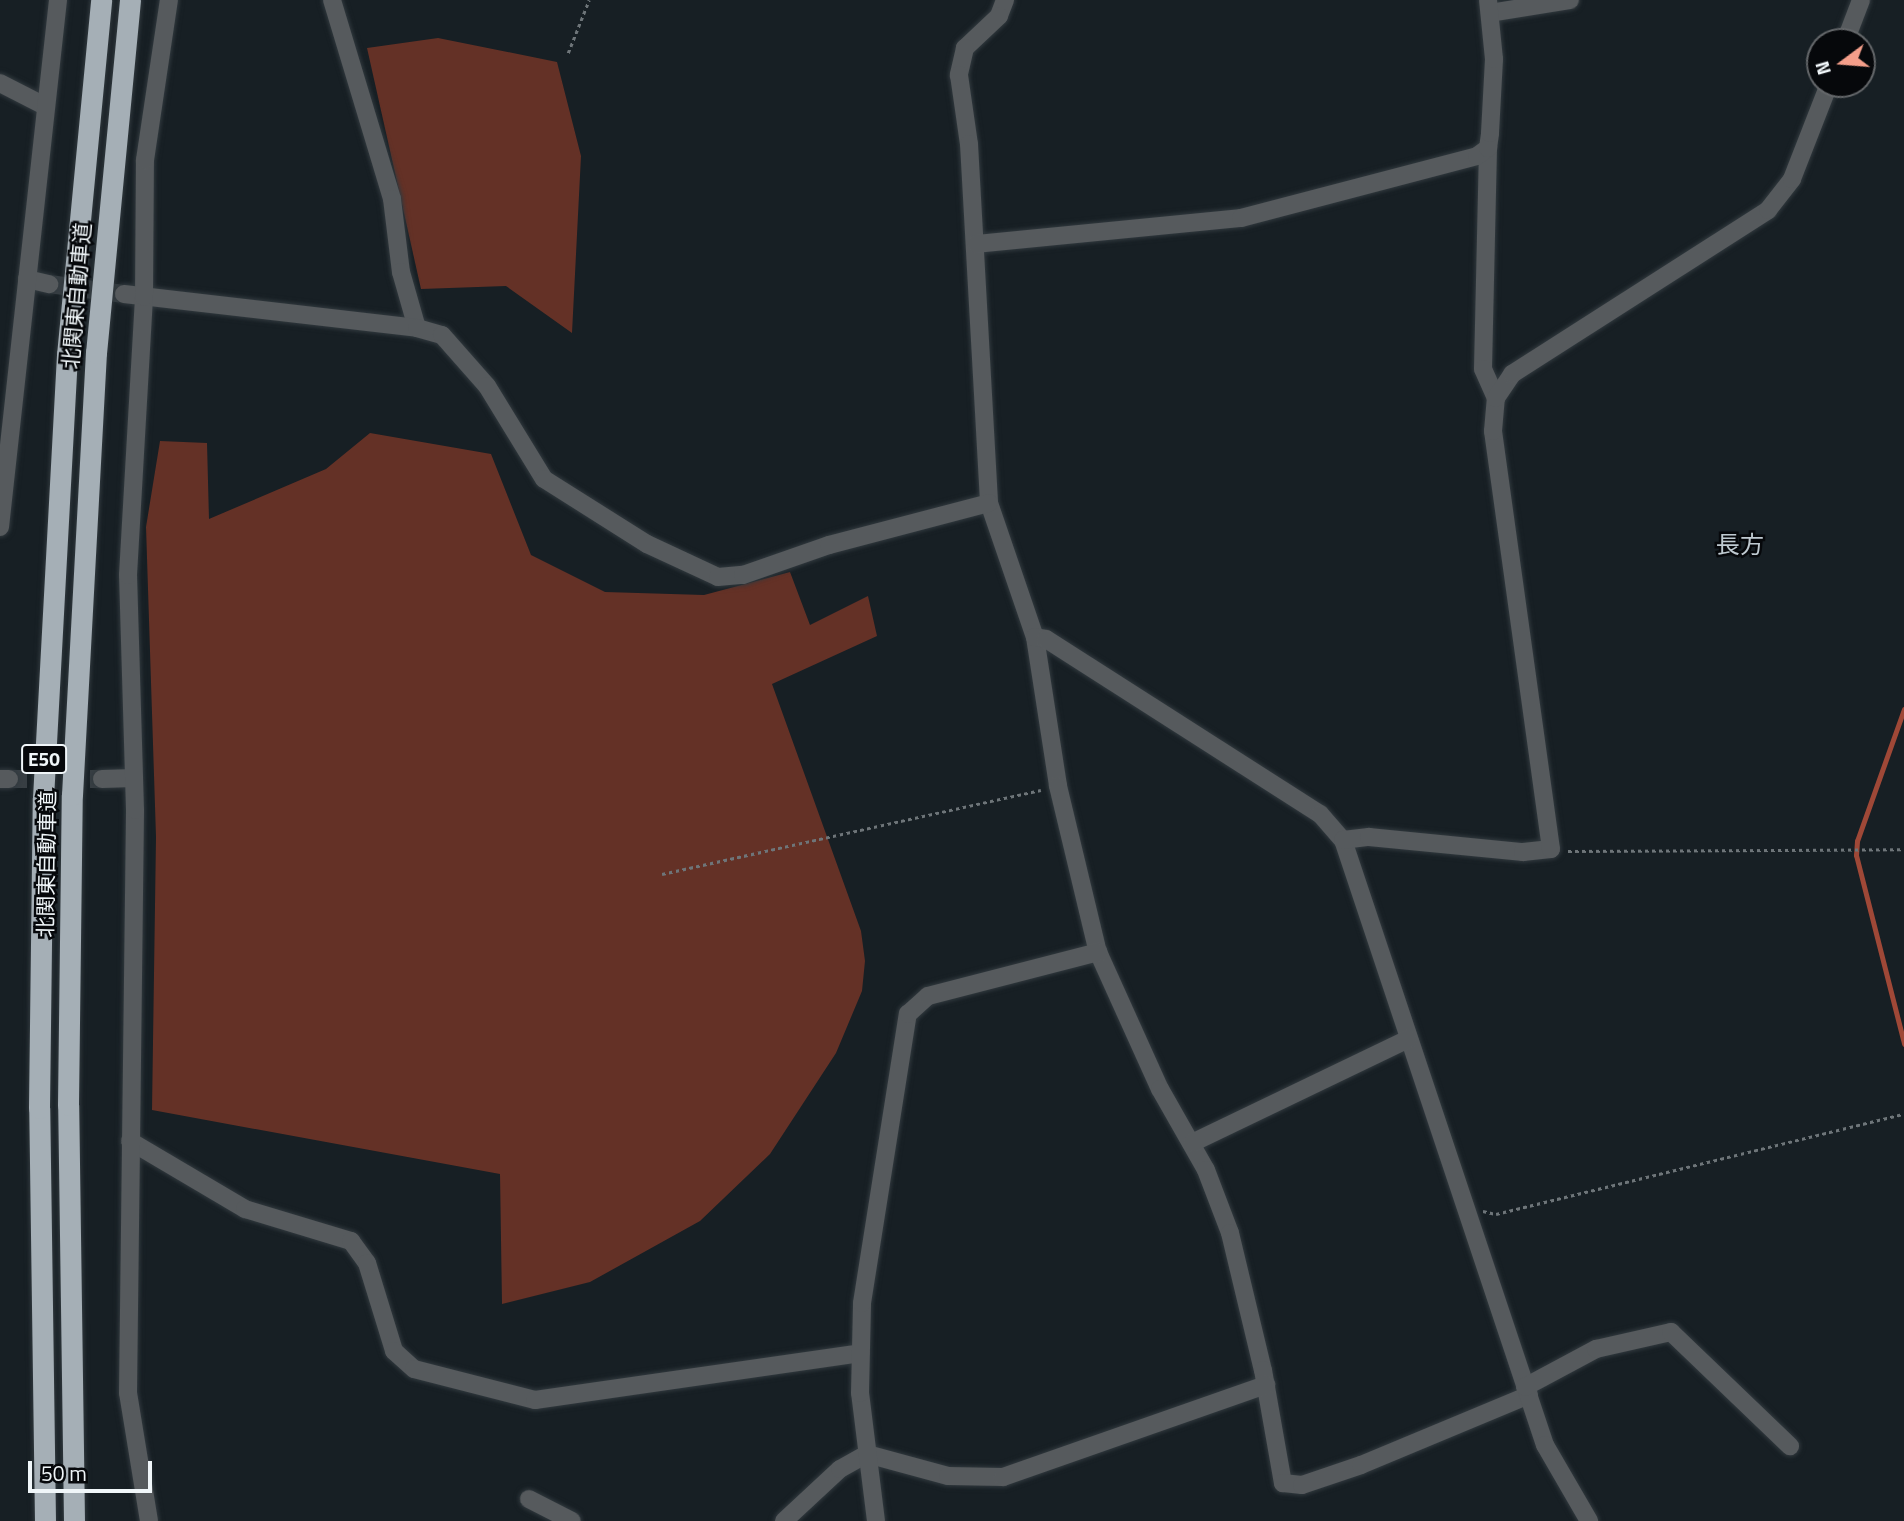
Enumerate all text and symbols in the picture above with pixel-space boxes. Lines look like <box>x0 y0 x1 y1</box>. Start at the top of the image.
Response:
north arrow <box>1806 28 1876 98</box>
text: N <box>1807 58 1838 79</box>
street label: 北関東自動車道 <box>57 222 95 370</box>
district label: 長方 <box>1716 531 1764 559</box>
road number: E50 <box>20 744 68 774</box>
street label: 北関東自動車道 <box>32 790 60 938</box>
scale bar <box>32 1448 156 1492</box>
text: 50 m <box>41 1457 87 1489</box>

